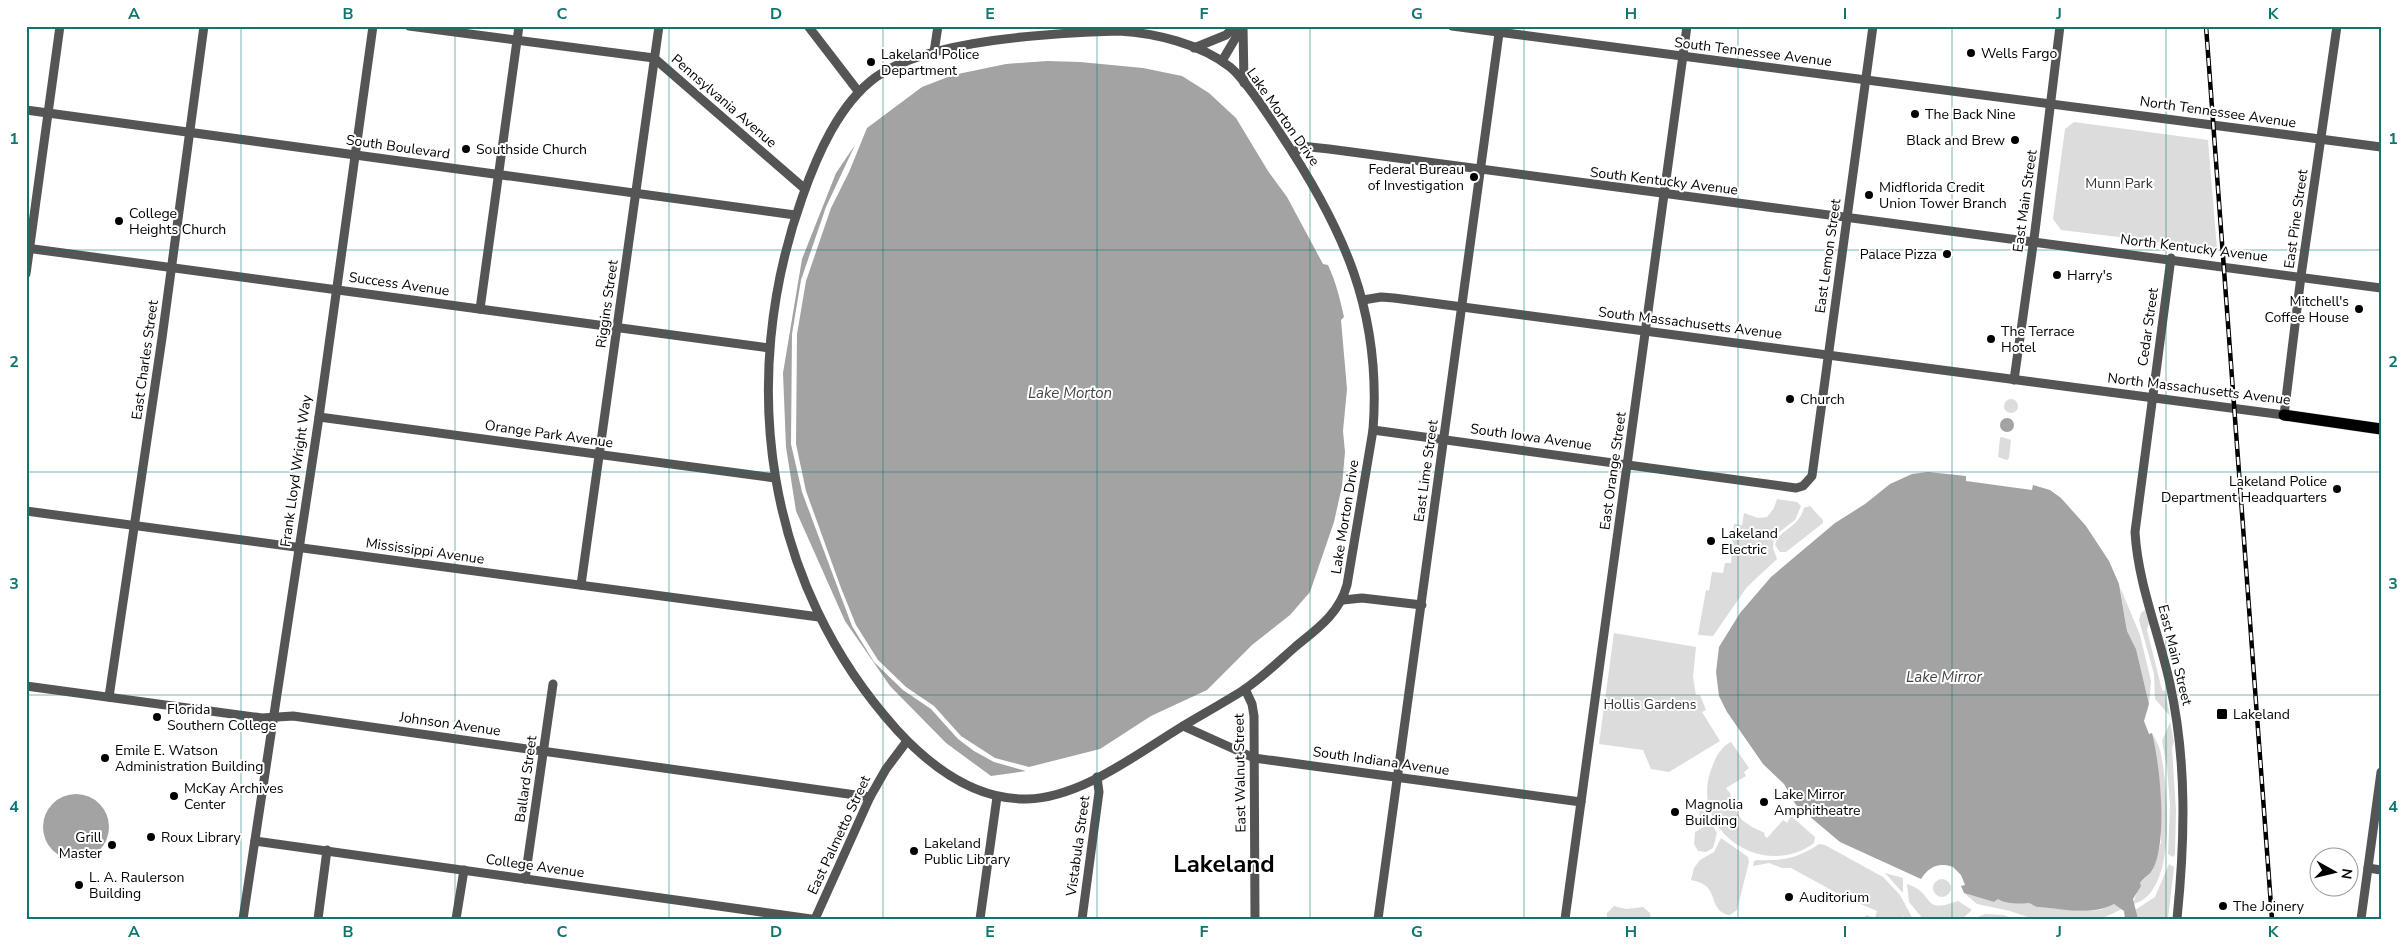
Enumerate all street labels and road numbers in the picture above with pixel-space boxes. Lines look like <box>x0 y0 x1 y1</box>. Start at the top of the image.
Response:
street label: South Tennessee Avenue <box>1673 33 1833 71</box>
street label: Pennsylvania Avenue <box>667 50 781 152</box>
street label: Lake Morton Drive <box>1242 64 1324 170</box>
street label: North Tennessee Avenue <box>2139 92 2297 132</box>
street label: South Boulevard <box>345 130 451 164</box>
street label: East Main Street <box>2008 149 2042 253</box>
street label: South Kentucky Avenue <box>1589 162 1739 200</box>
street label: East Pine Street <box>2280 168 2312 270</box>
street label: East Lemon Street <box>1811 198 1845 314</box>
street label: North Kentucky Avenue <box>2119 230 2269 266</box>
street label: Riggins Street <box>591 259 623 349</box>
street label: Success Avenue <box>348 268 450 300</box>
street label: Cedar Street <box>2133 287 2163 367</box>
street label: East Charles Street <box>127 299 163 421</box>
street label: South Massachusetts Avenue <box>1597 302 1783 344</box>
street label: North Massachusetts Avenue <box>2106 368 2292 410</box>
street label: Frank Lloyd Wright Way <box>276 393 316 548</box>
street label: East Orange Street <box>1595 411 1631 531</box>
street label: Orange Park Avenue <box>484 416 614 452</box>
street label: East Lime Street <box>1409 419 1443 523</box>
street label: South Iowa Avenue <box>1469 419 1593 455</box>
street label: Lake Morton Drive <box>1327 459 1363 575</box>
street label: Mississippi Avenue <box>365 533 485 569</box>
street label: East Main Street <box>2153 603 2197 707</box>
street label: Johnson Avenue <box>397 707 502 741</box>
street label: East Walnut Street <box>1229 713 1251 833</box>
street label: Ballard Street <box>511 734 542 824</box>
street label: South Indiana Avenue <box>1312 742 1450 780</box>
street label: East Palmetto Street <box>803 772 875 898</box>
street label: Vistabula Street <box>1061 794 1094 898</box>
street label: College Avenue <box>485 850 585 882</box>

